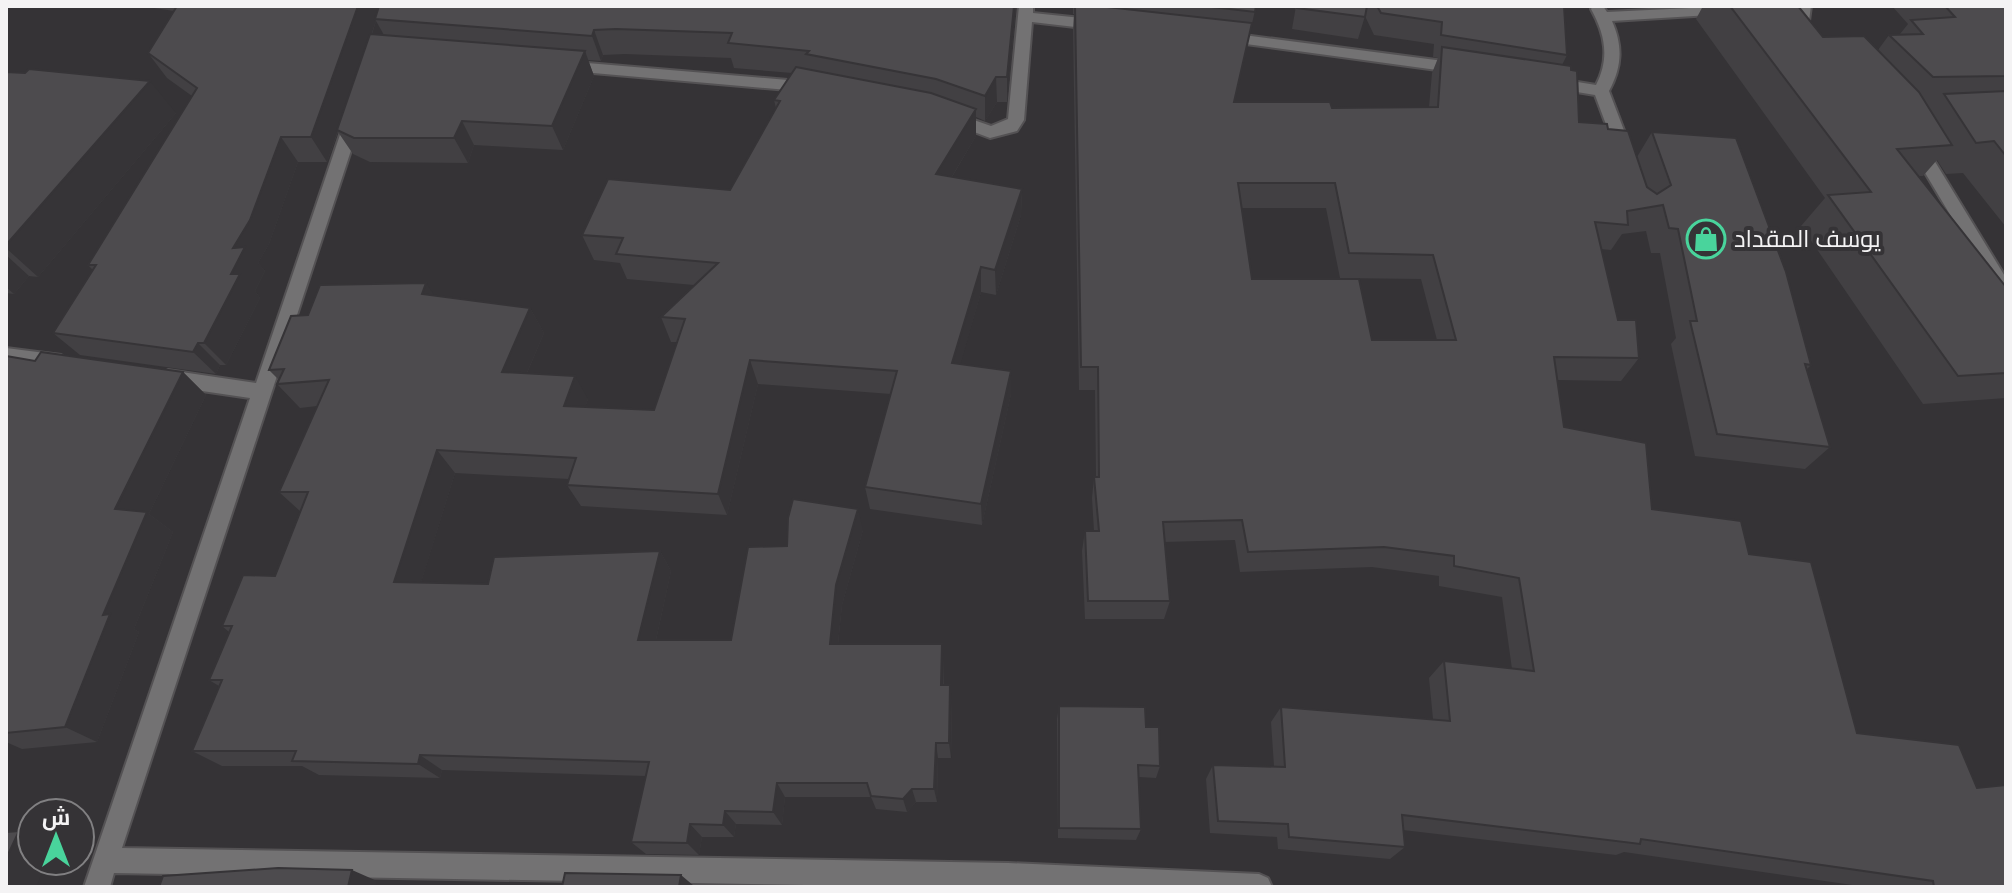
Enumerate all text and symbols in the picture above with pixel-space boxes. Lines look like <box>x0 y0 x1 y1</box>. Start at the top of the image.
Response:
shop icon: يوسف المقداد <box>1685 218 1727 260</box>
place label: يوسف المقداد <box>1734 222 1881 254</box>
north arrow <box>16 797 96 877</box>
text: ش <box>42 802 70 831</box>

